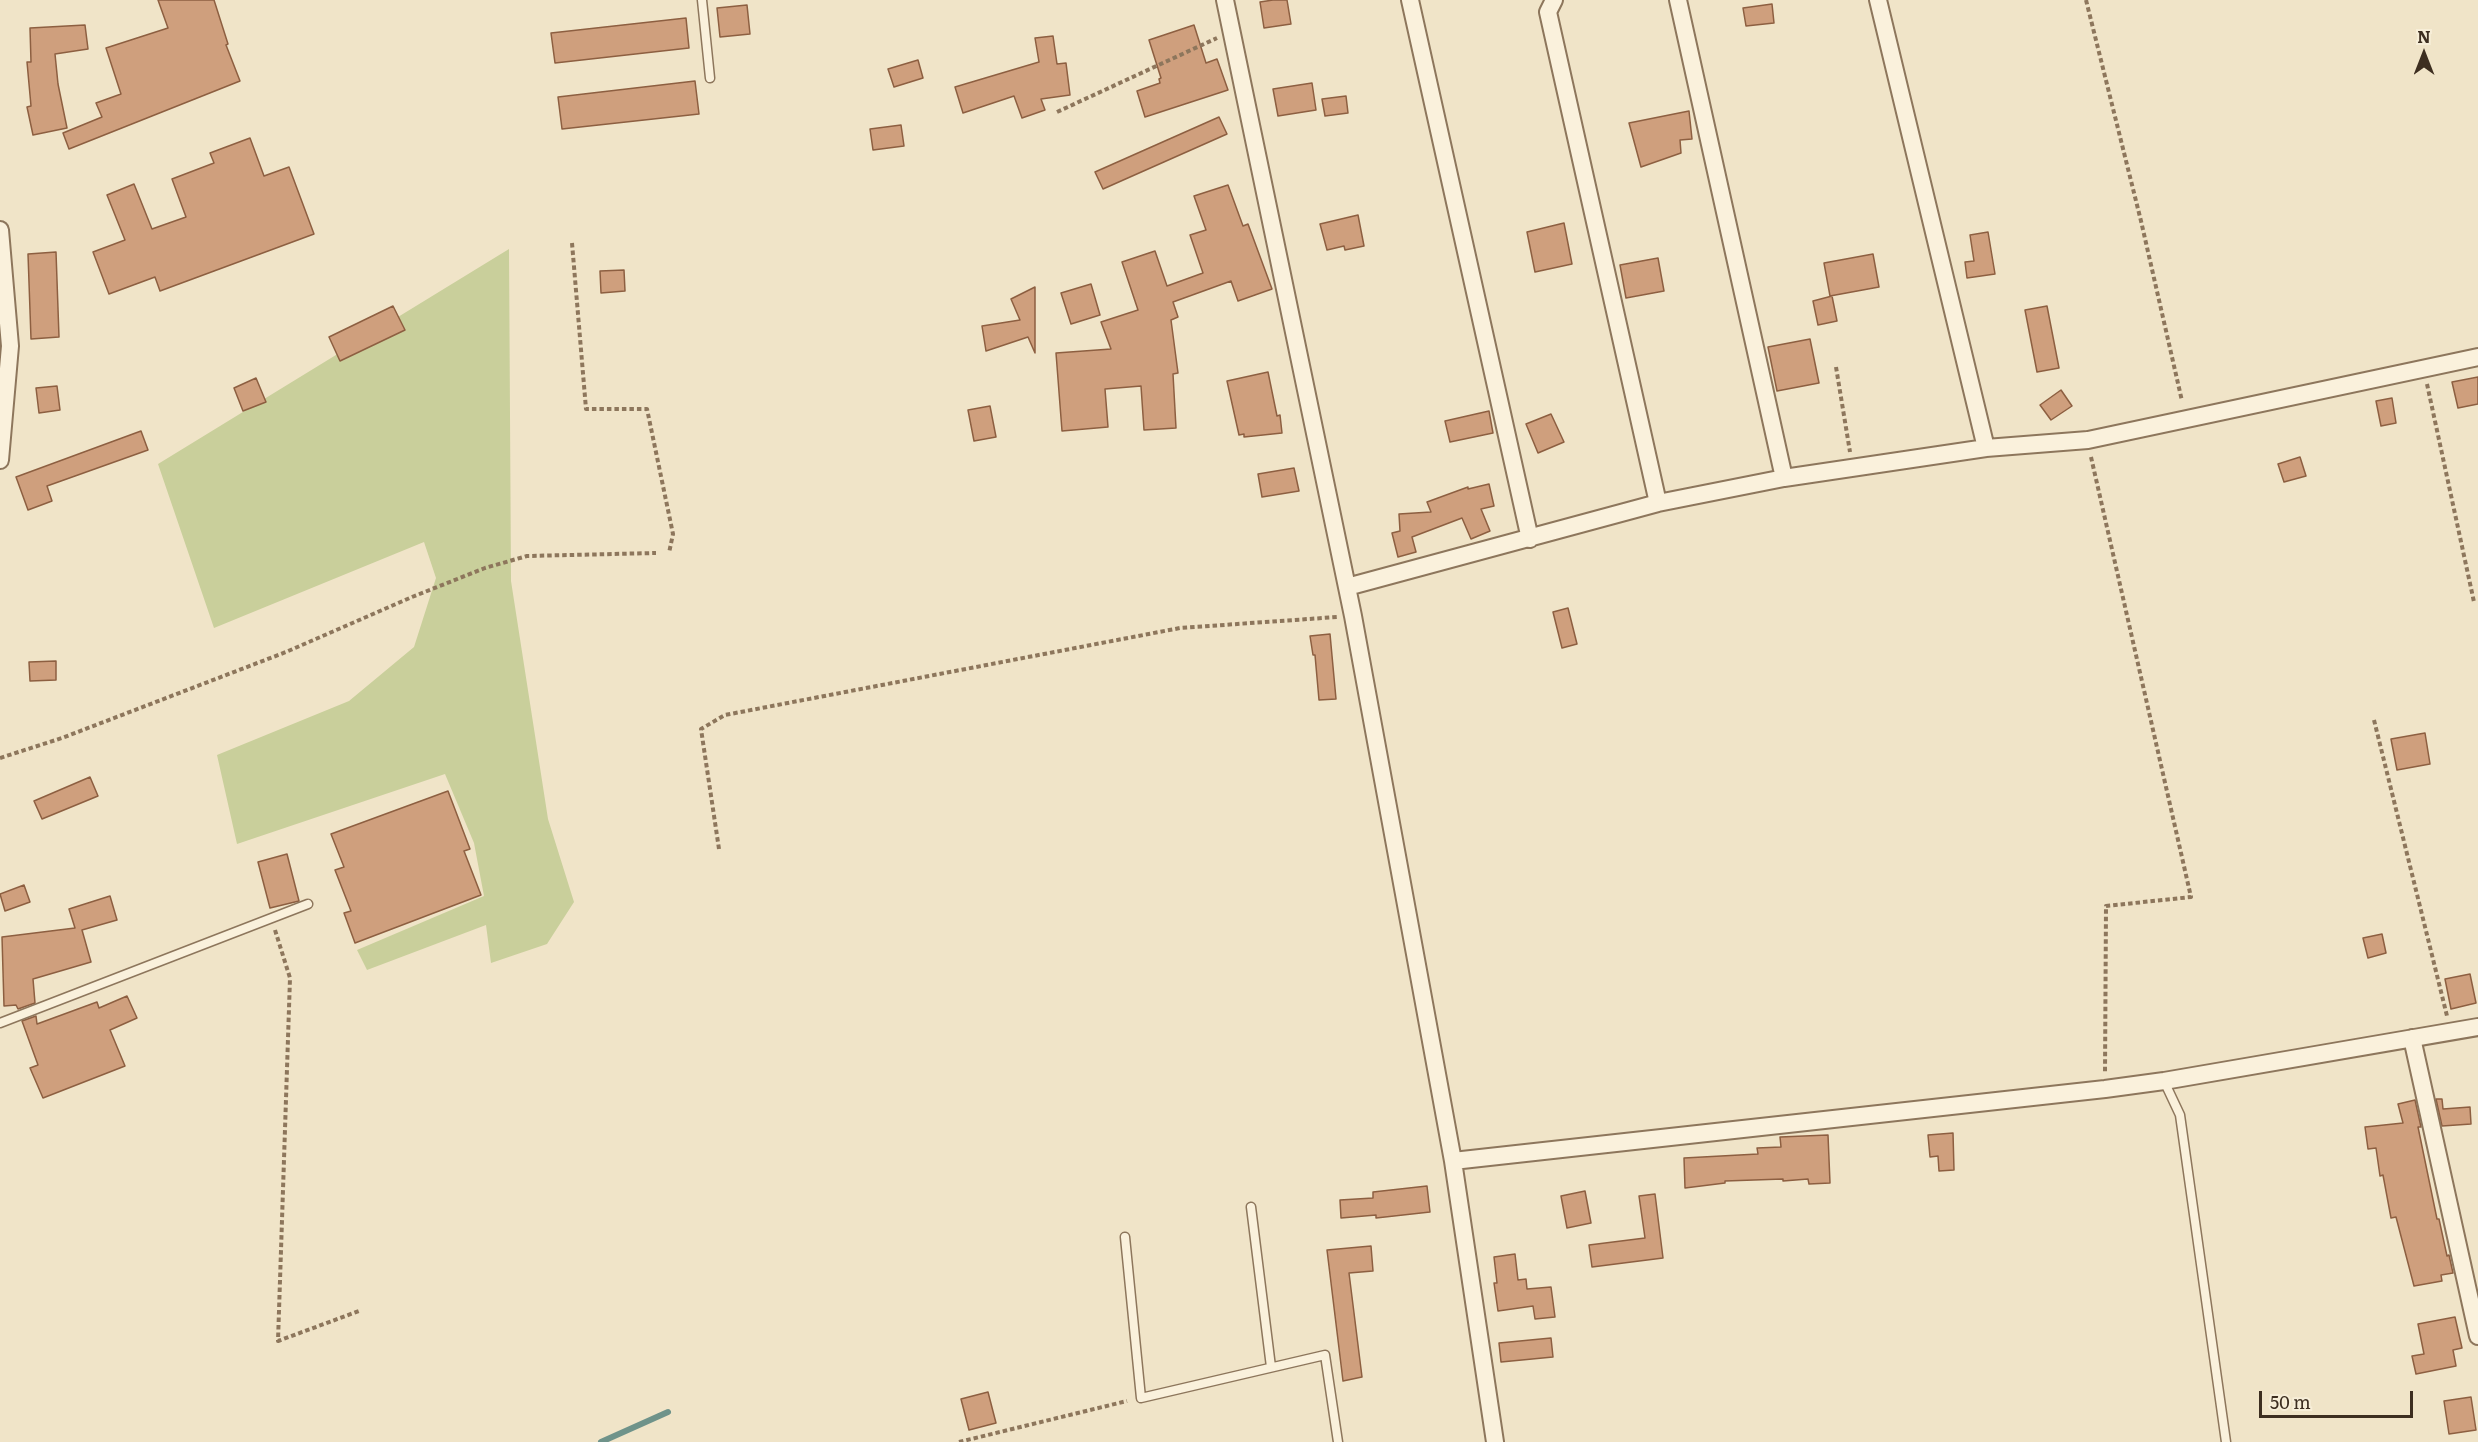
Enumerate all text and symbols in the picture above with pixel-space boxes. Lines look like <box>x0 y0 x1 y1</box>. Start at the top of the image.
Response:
north arrow <box>2394 24 2454 84</box>
text: N <box>2417 24 2431 48</box>
scale bar <box>2262 1379 2416 1417</box>
text: 50 m <box>2270 1388 2311 1415</box>

